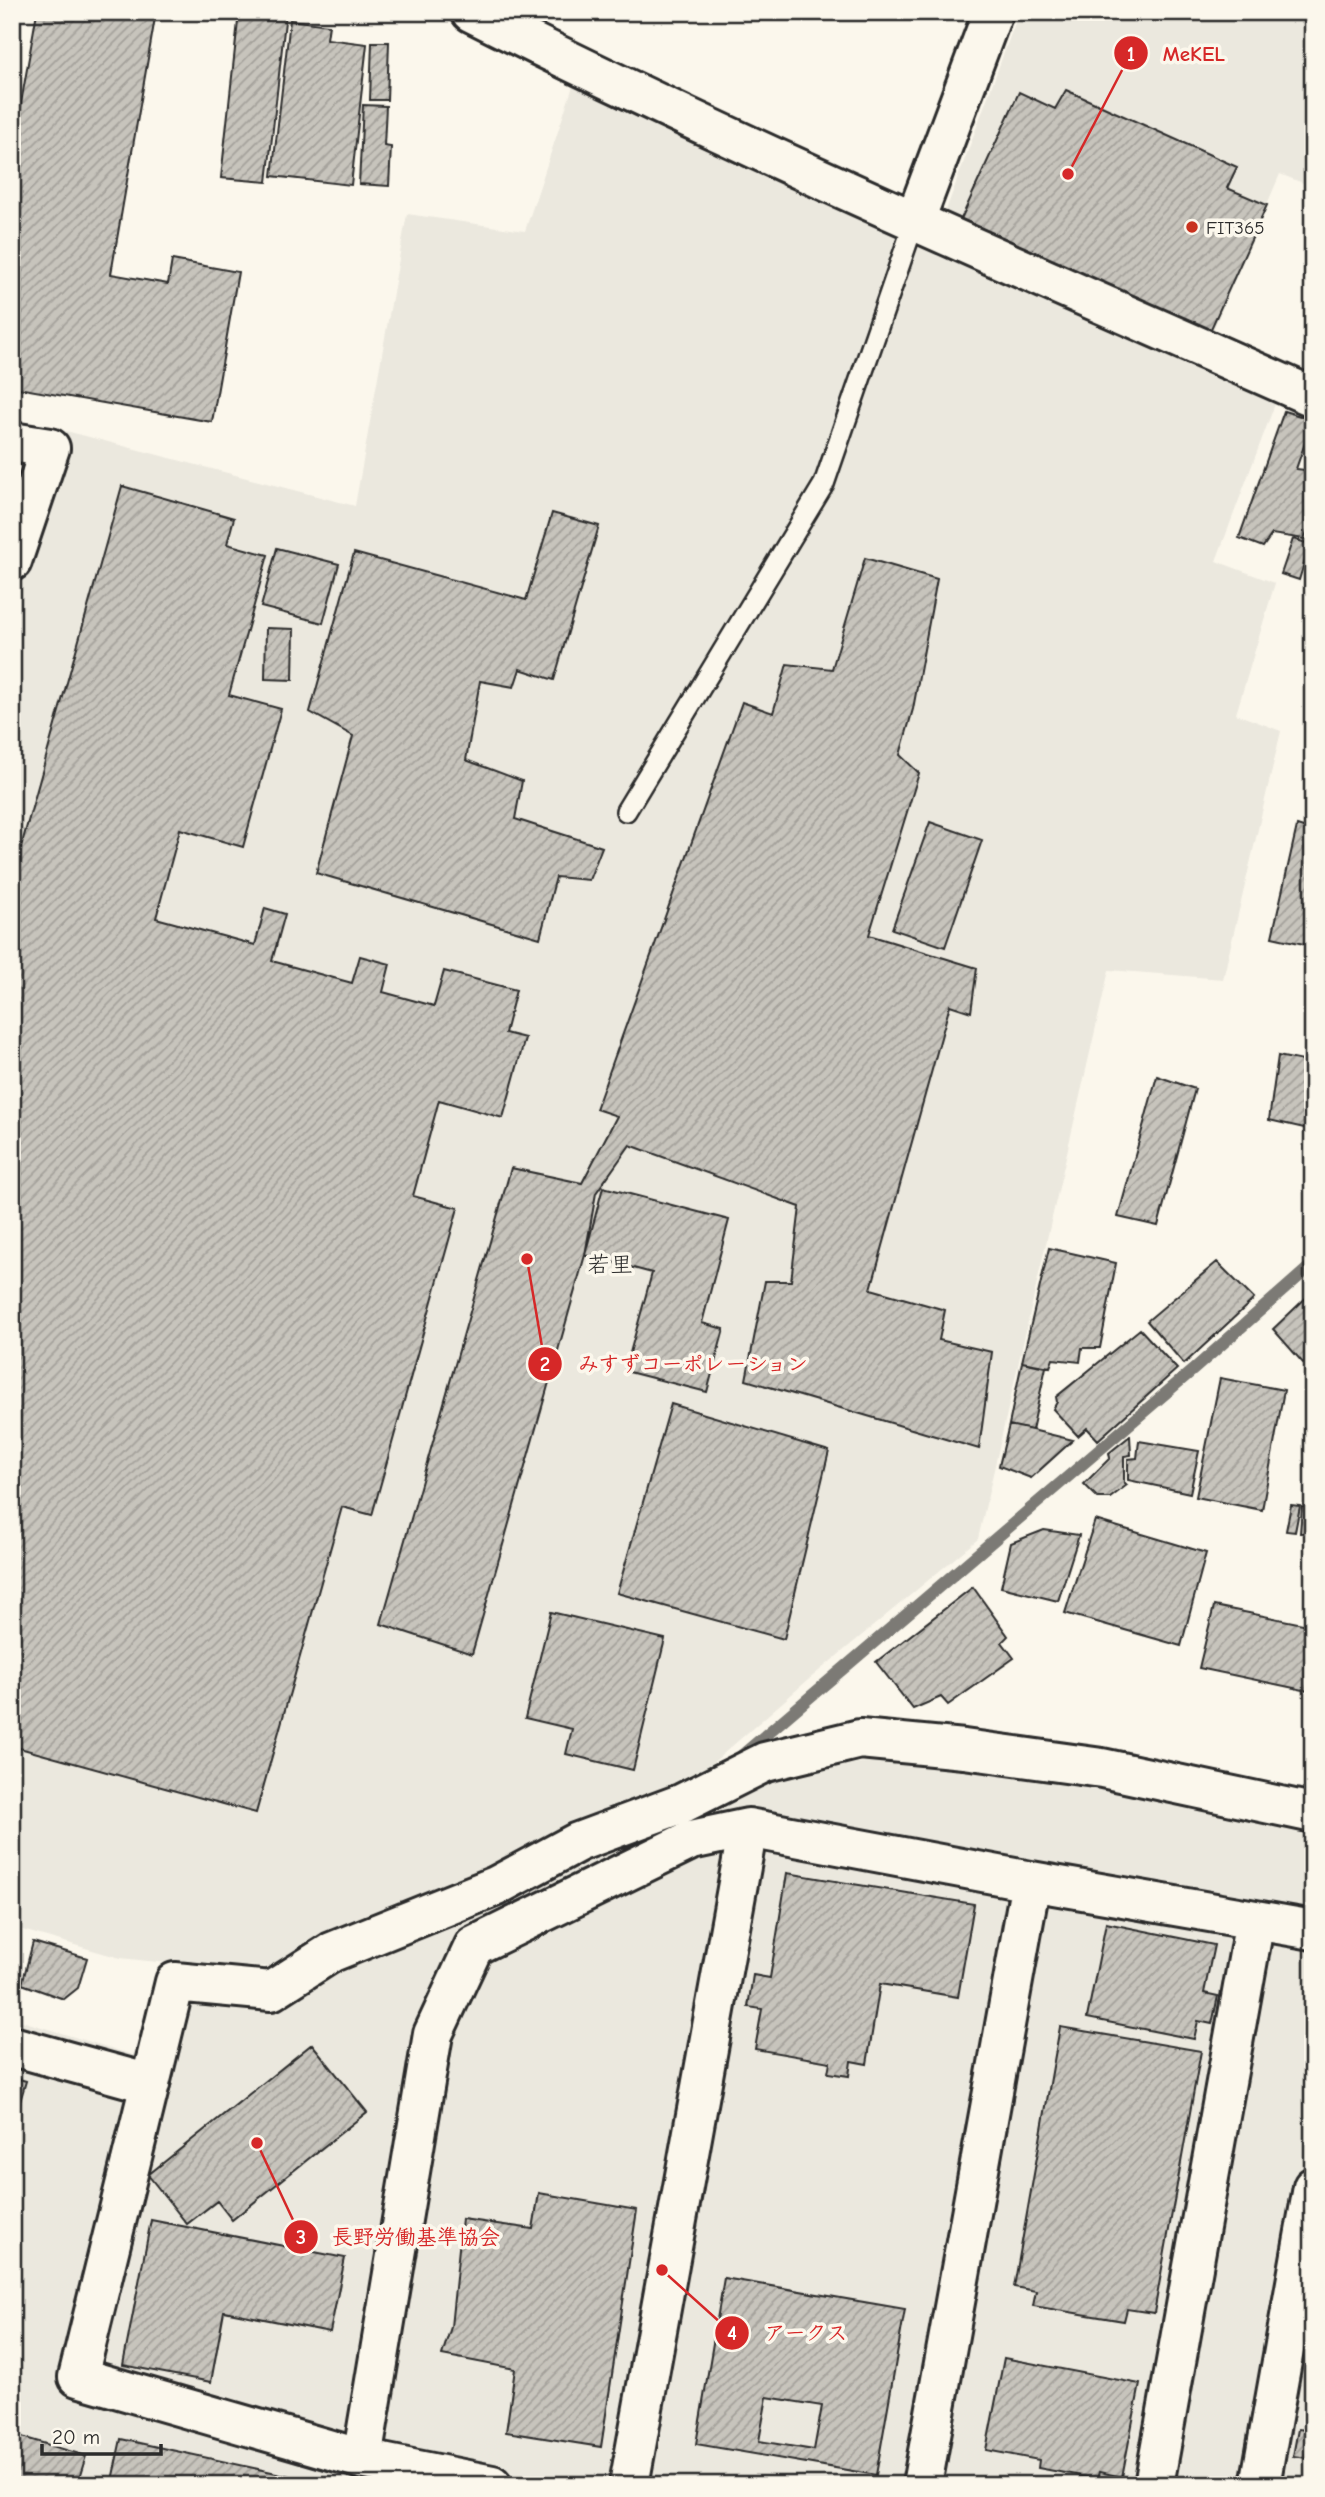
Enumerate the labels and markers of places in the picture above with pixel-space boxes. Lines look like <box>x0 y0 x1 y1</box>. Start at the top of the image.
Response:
callout: MeKEL <box>1114 32 1239 74</box>
place label: FIT365 <box>1206 217 1265 239</box>
marker: FIT365 <box>1184 219 1200 235</box>
callout: みすずコーポレーション <box>528 1343 823 1385</box>
callout: 長野労働基準協会 <box>283 2216 514 2258</box>
callout: アークス <box>715 2312 861 2354</box>

